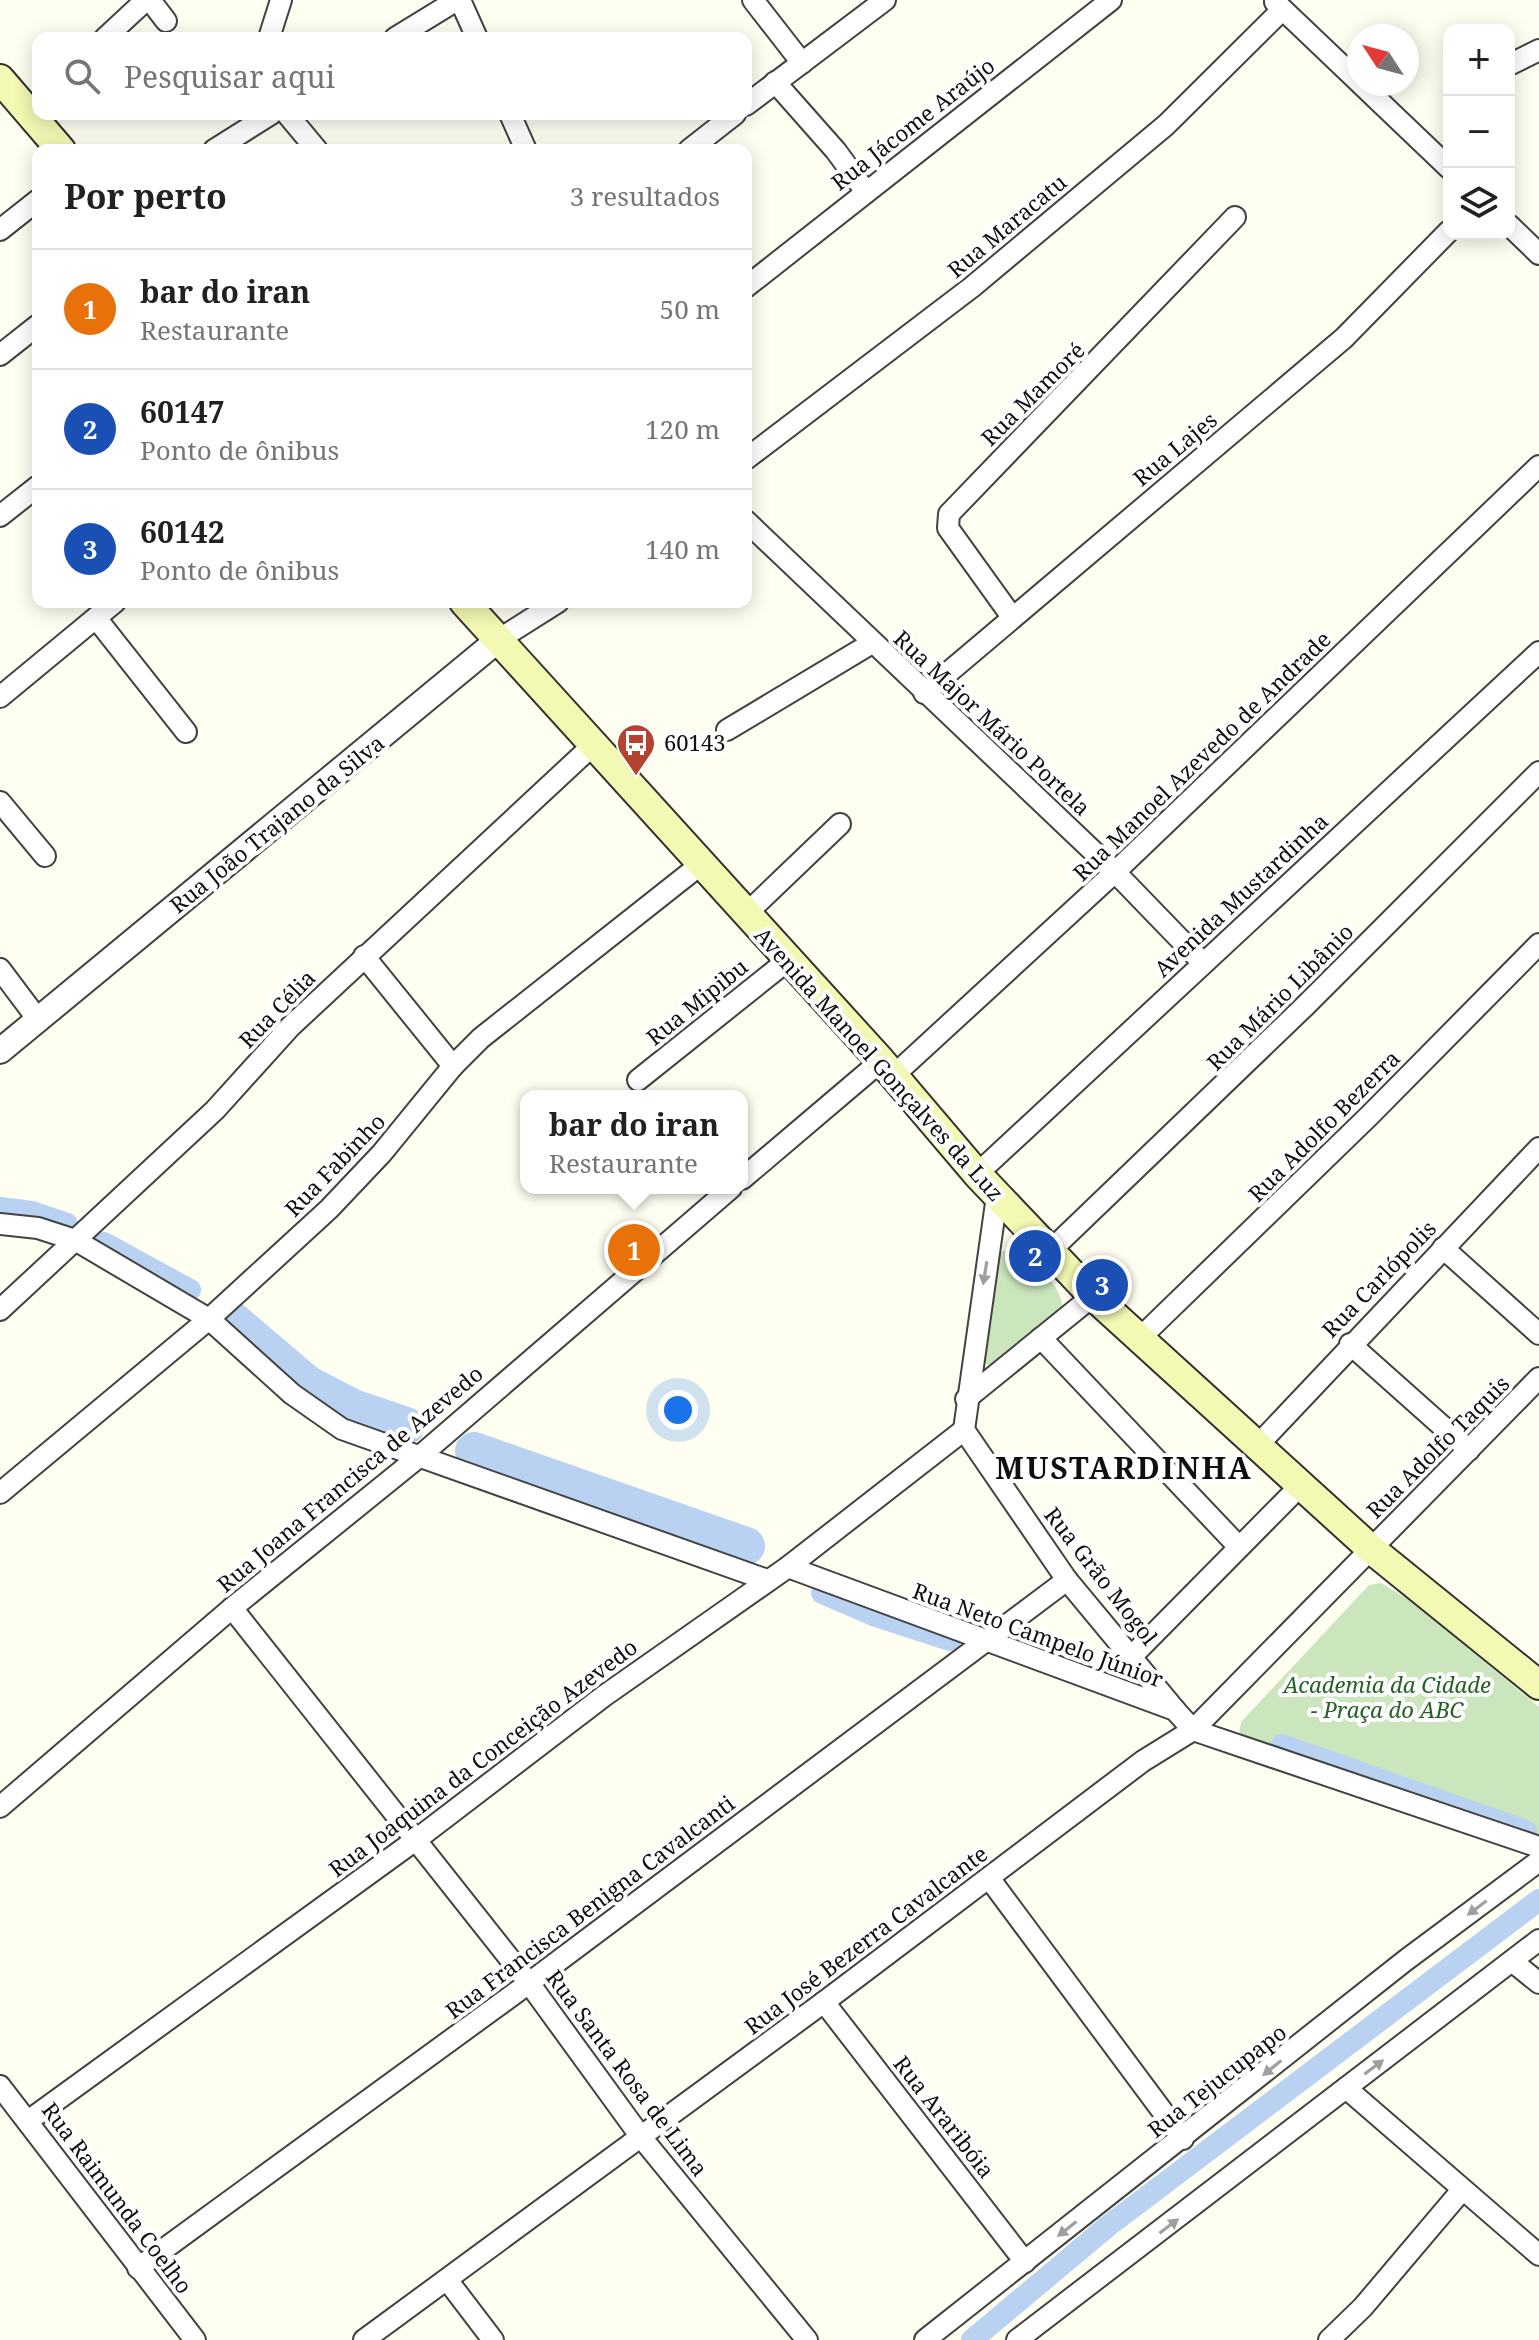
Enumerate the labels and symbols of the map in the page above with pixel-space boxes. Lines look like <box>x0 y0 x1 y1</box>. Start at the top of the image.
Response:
north arrow <box>1347 24 1419 96</box>
street label: Rua Jácome Araújo <box>824 50 1000 196</box>
street label: Rua Maracatu <box>941 167 1072 284</box>
street label: Rua Mamoré <box>974 335 1091 452</box>
street label: Rua Lajes <box>1126 404 1223 492</box>
street label: Rua Major Mário Portela <box>888 623 1098 821</box>
street label: Rua Manoel Azevedo de Andrade <box>1066 624 1337 887</box>
bus stop icon: 60143 <box>615 722 657 777</box>
street label: Rua João Trajano da Silva <box>163 727 390 919</box>
place label: 60143 <box>664 727 726 757</box>
street label: Avenida Mustardinha <box>1147 806 1334 983</box>
street label: Rua Mário Libânio <box>1199 916 1359 1076</box>
street label: Avenida Manoel Gonçalves da Luz <box>748 920 1011 1207</box>
street label: Rua Mipibu <box>639 951 753 1051</box>
street label: Rua Célia <box>231 963 321 1054</box>
street label: Rua Adolfo Bezerra <box>1241 1043 1406 1208</box>
street label: Rua Fabinho <box>278 1106 391 1222</box>
street label: Rua Carlópolis <box>1315 1213 1442 1343</box>
pin: 1 <box>608 1220 660 1280</box>
pin: 2 <box>1009 1226 1061 1286</box>
pin: 3 <box>1076 1255 1128 1315</box>
one-way arrow <box>978 1260 990 1285</box>
street label: Rua Joana Francisca de Azevedo <box>210 1358 489 1598</box>
street label: Rua Adolfo Taquis <box>1359 1368 1515 1524</box>
your location <box>658 1390 698 1430</box>
district label: MUSTARDINHA <box>995 1447 1253 1488</box>
street label: Rua Grão Mogol <box>1038 1500 1165 1651</box>
street label: Rua Neto Campelo Júnior <box>909 1575 1168 1694</box>
street label: Rua Joaquina da Conceição Azevedo <box>322 1631 643 1883</box>
park label: Academia da Cidade - Praça do ABC <box>1281 1669 1491 1724</box>
street label: Rua Francisca Benigna Cavalcanti <box>439 1788 740 2025</box>
street label: Rua José Bezerra Cavalcante <box>738 1838 993 2040</box>
one-way arrow <box>1466 1899 1487 1915</box>
street label: Rua Santa Rosa de Lima <box>540 1963 715 2182</box>
street label: Rua Tejucupapo <box>1141 2017 1292 2144</box>
street label: Rua Araribóia <box>888 2049 1002 2184</box>
one-way arrow <box>1262 2059 1282 2076</box>
one-way arrow <box>1364 2059 1385 2075</box>
street label: Rua Raimunda Coelho <box>36 2096 200 2299</box>
one-way arrow <box>1158 2218 1179 2234</box>
one-way arrow <box>1057 2220 1077 2236</box>

